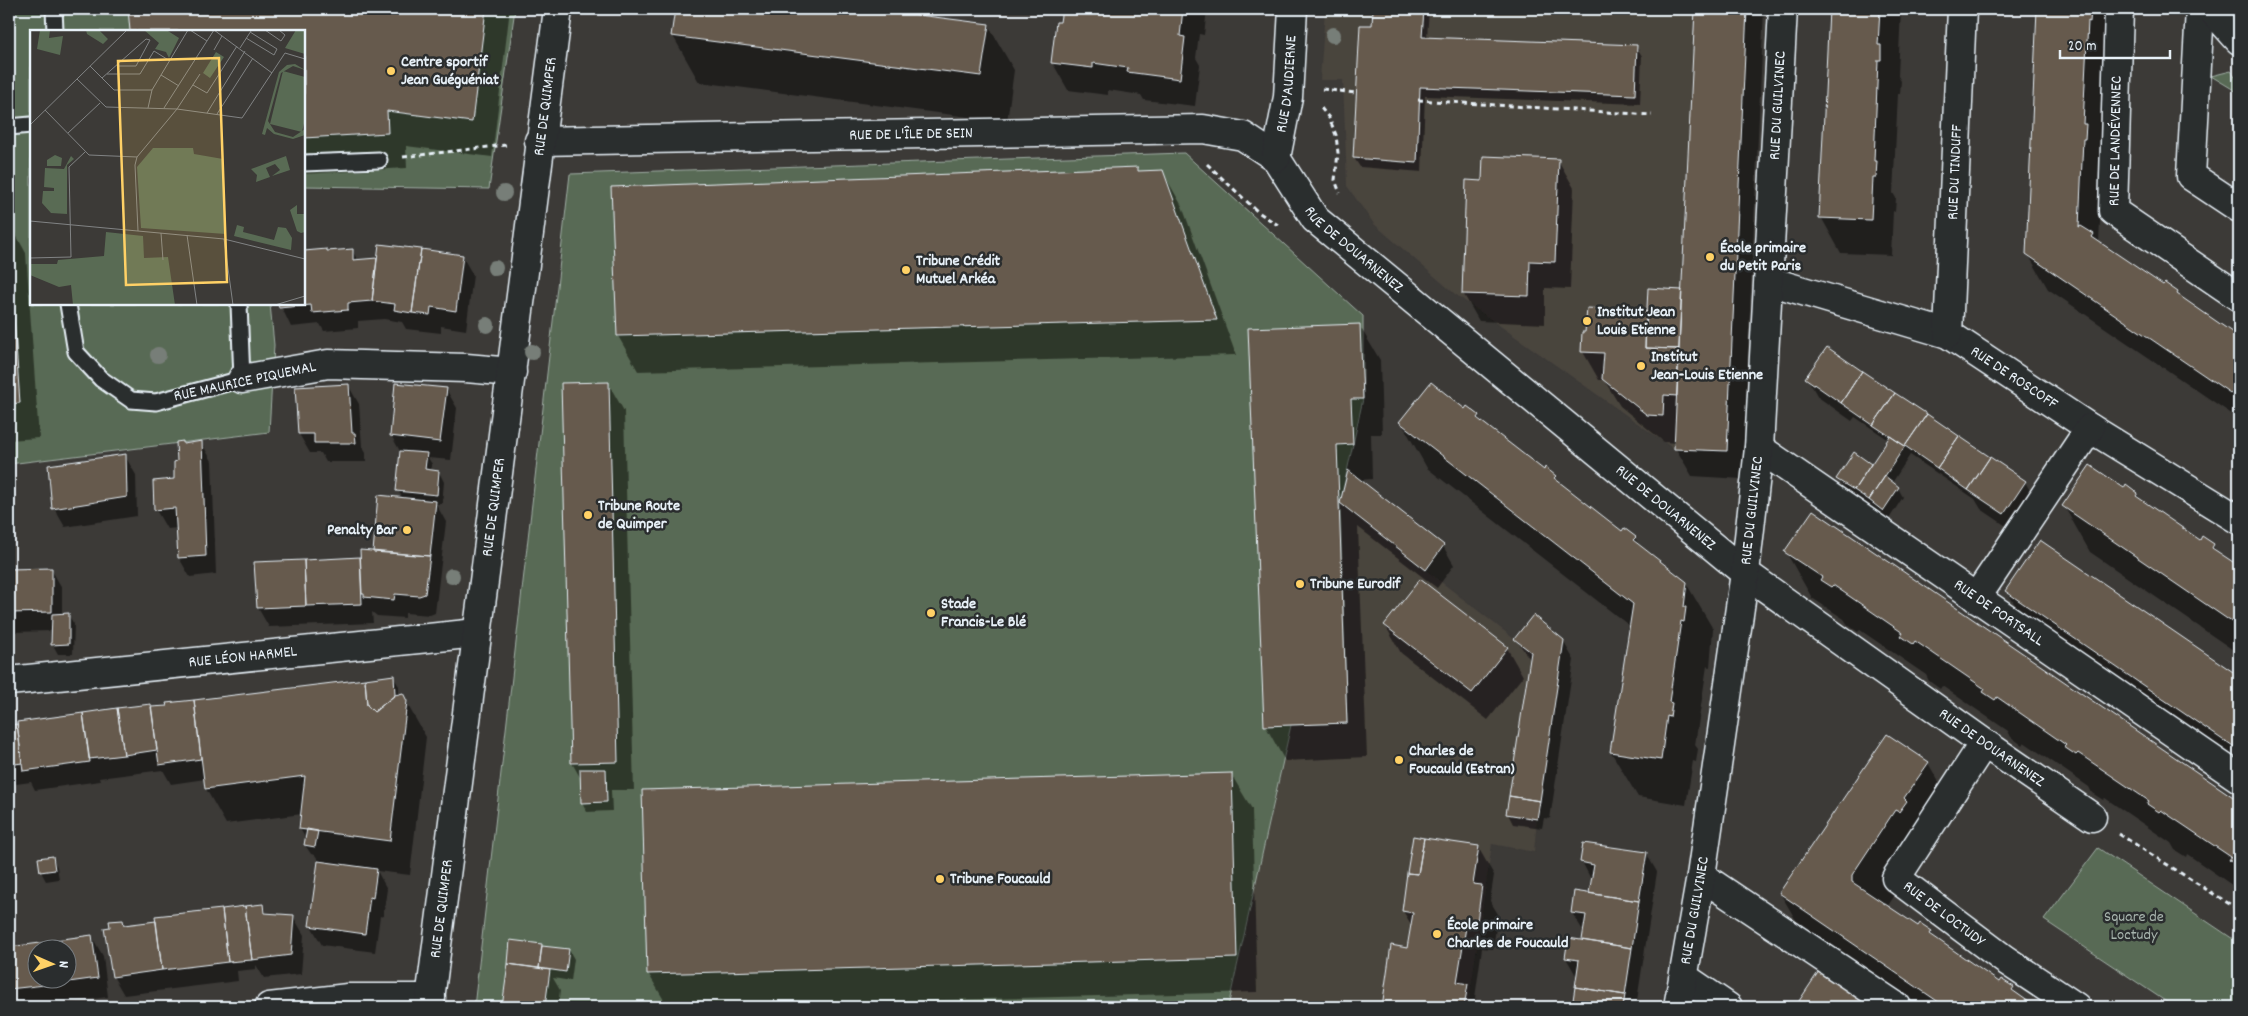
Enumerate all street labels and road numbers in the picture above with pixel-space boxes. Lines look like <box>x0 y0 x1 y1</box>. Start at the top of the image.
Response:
street label: RUE D'AUDIERNE <box>1270 34 1303 135</box>
street label: RUE DU GUILVINEC <box>1763 50 1792 161</box>
street label: RUE DE QUIMPER <box>528 56 563 157</box>
street label: RUE DE LANDÉVENNEC <box>2103 76 2129 206</box>
street label: RUE DE L'ÎLE DE SEIN <box>849 122 973 147</box>
street label: RUE DU TINDUFF <box>1941 124 1969 220</box>
street label: RUE DE DOUARNENEZ <box>1298 202 1408 299</box>
street label: RUE DE ROSCOFF <box>1966 340 2063 415</box>
street label: RUE MAURICE PIQUEMAL <box>172 356 319 408</box>
street label: RUE DU GUILVINEC <box>1734 455 1770 566</box>
street label: RUE DE QUIMPER <box>476 456 511 558</box>
street label: RUE DE DOUARNENEZ <box>1610 459 1721 556</box>
street label: RUE DE PORTSALL <box>1949 574 2049 652</box>
street label: RUE LÉON HARMEL <box>187 640 299 674</box>
street label: RUE DE DOUARNENEZ <box>1934 703 2049 793</box>
street label: RUE DU GUILVINEC <box>1674 855 1715 966</box>
street label: RUE DE QUIMPER <box>424 858 459 960</box>
street label: RUE DE LOCTUDY <box>1898 875 1991 953</box>

